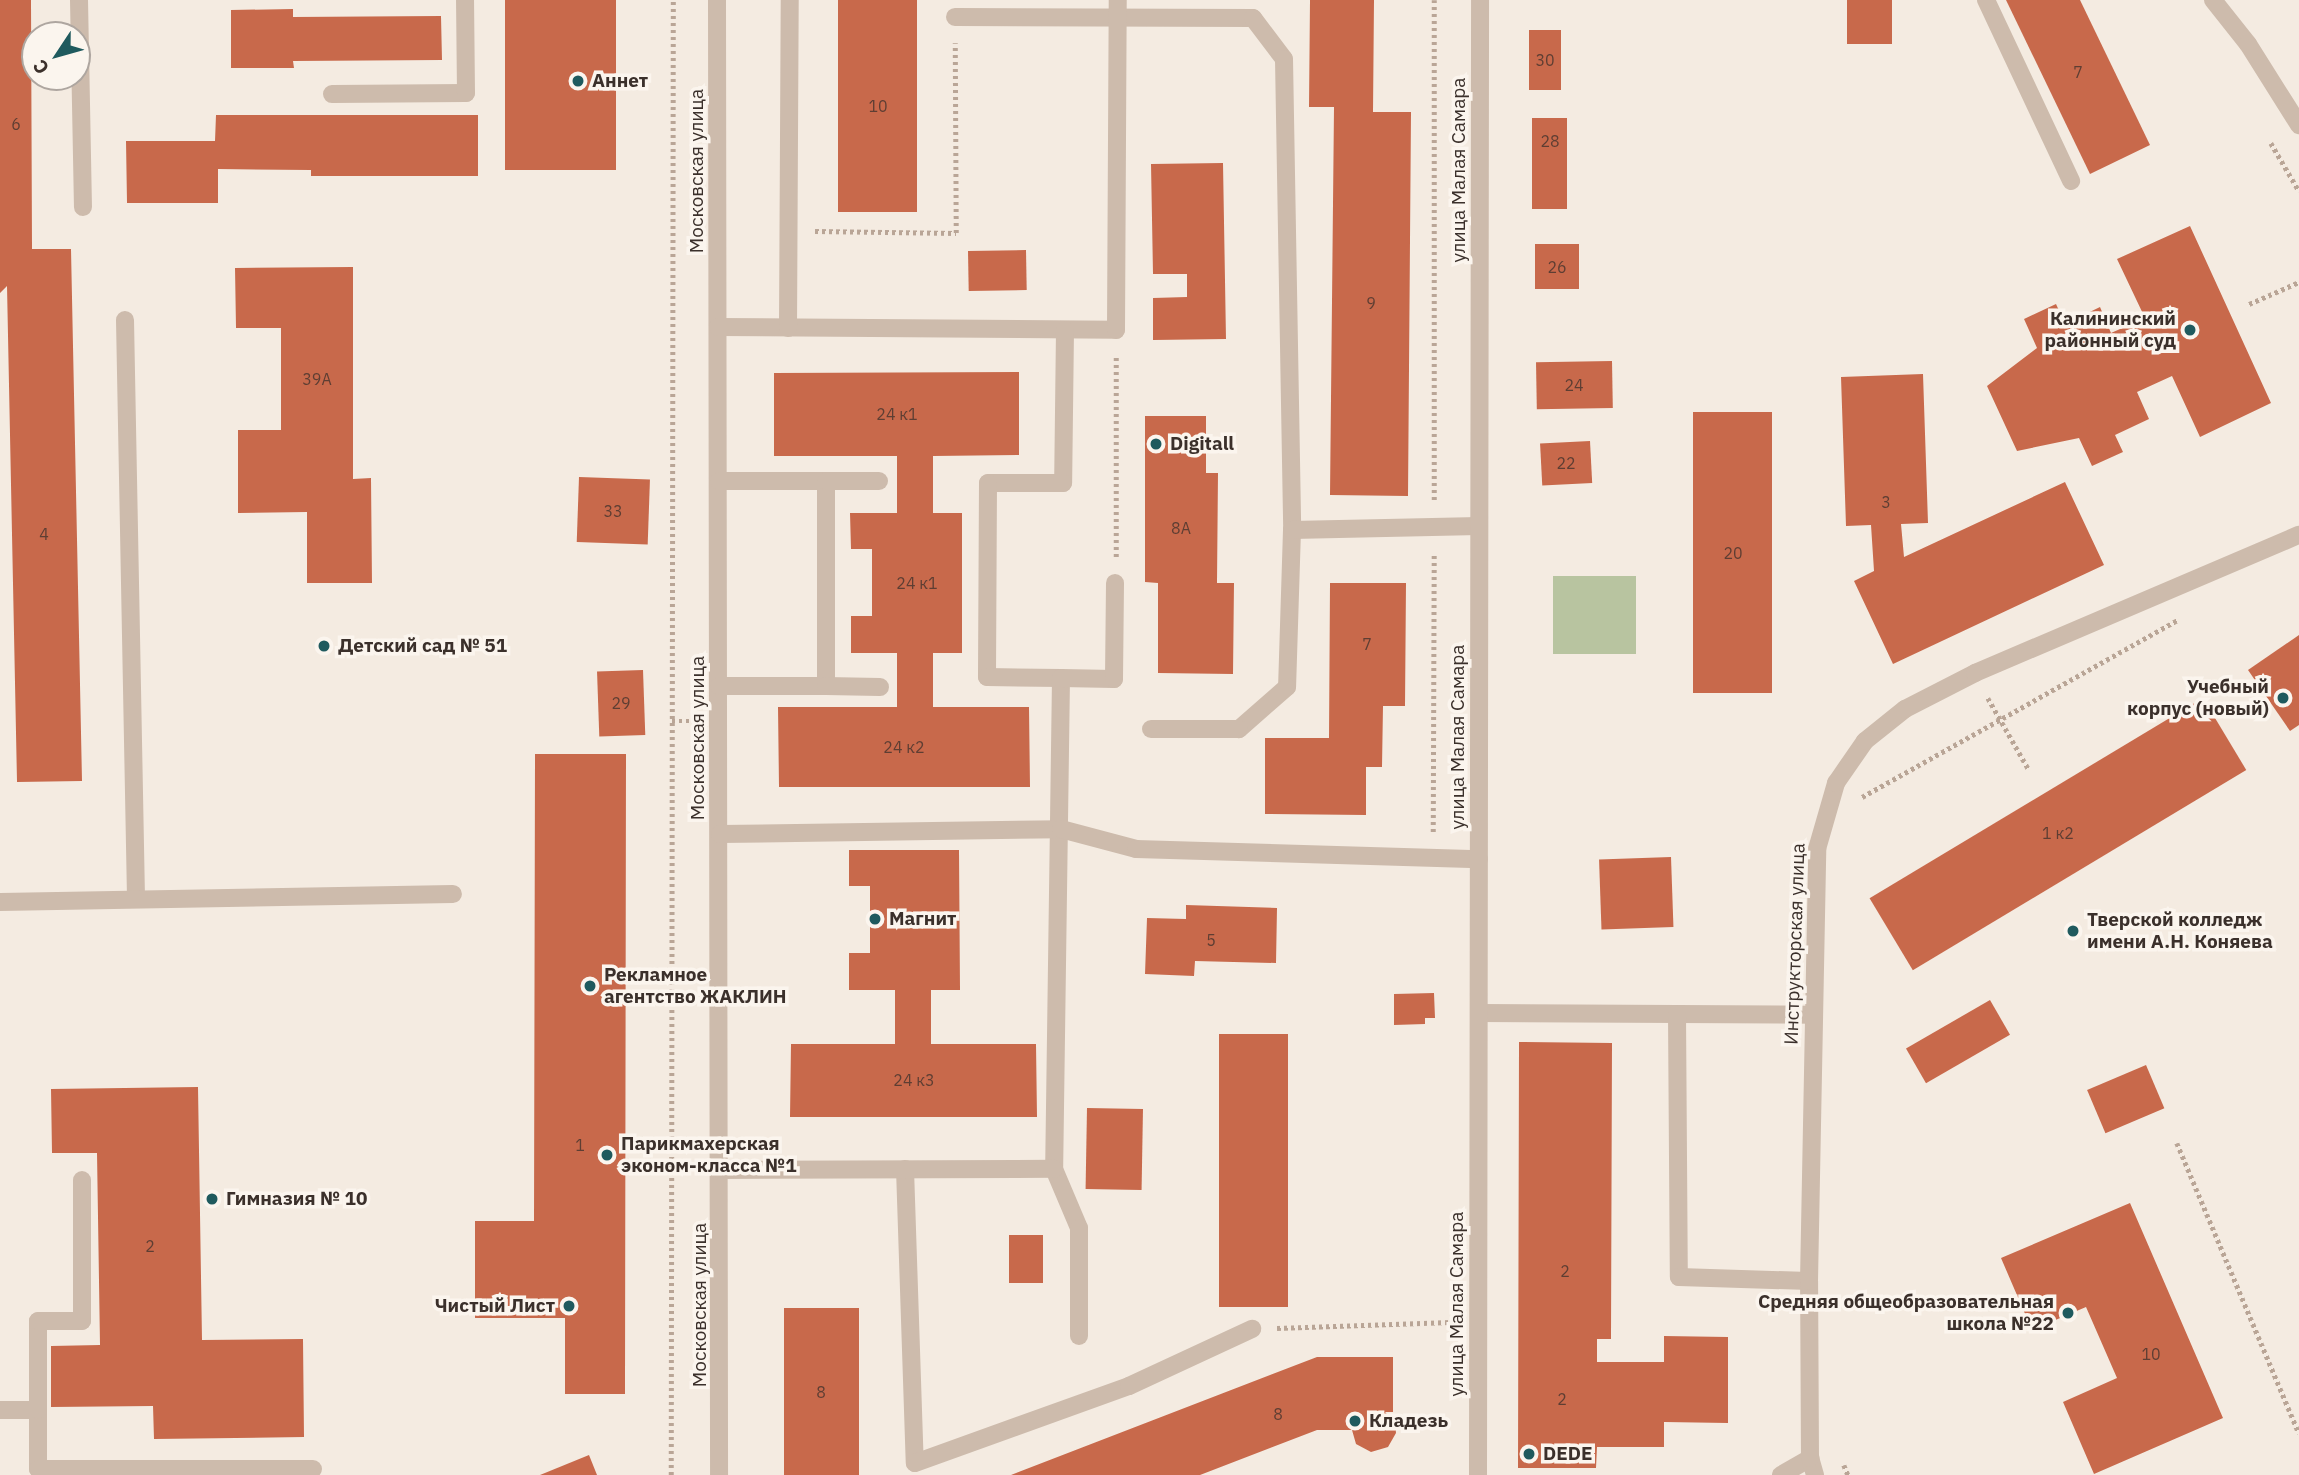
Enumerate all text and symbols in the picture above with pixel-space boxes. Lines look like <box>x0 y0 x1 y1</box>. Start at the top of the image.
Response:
north arrow <box>21 21 91 91</box>
house number: 30 <box>1535 50 1555 70</box>
text: С <box>27 55 54 79</box>
house number: 7 <box>2073 62 2083 82</box>
place label: Аннет <box>592 70 648 92</box>
marker: Аннет <box>570 73 586 89</box>
street label: улица Малая Самара <box>1448 78 1470 262</box>
street label: Московская улица <box>686 89 708 253</box>
house number: 10 <box>868 96 888 116</box>
house number: 6 <box>11 114 21 134</box>
house number: 28 <box>1540 131 1560 151</box>
house number: 26 <box>1547 257 1567 277</box>
house number: 9 <box>1366 293 1376 313</box>
place label: Калининский районный суд <box>2045 308 2176 352</box>
marker: Калининский районный суд <box>2182 322 2198 338</box>
house number: 39А <box>302 369 332 389</box>
house number: 24 <box>1564 375 1584 395</box>
house number: 24 к1 <box>876 404 918 424</box>
place label: Digitall <box>1170 433 1234 455</box>
marker: Digitall <box>1148 436 1164 452</box>
house number: 22 <box>1556 453 1576 473</box>
house number: 3 <box>1881 492 1891 512</box>
house number: 33 <box>603 501 623 521</box>
house number: 8А <box>1171 518 1191 538</box>
house number: 4 <box>39 524 49 544</box>
house number: 20 <box>1723 543 1743 563</box>
house number: 24 к1 <box>896 573 938 593</box>
house number: 7 <box>1362 634 1372 654</box>
place label: Детский сад № 51 <box>338 635 507 657</box>
marker: Детский сад № 51 <box>316 638 332 654</box>
street label: улица Малая Самара <box>1447 645 1469 829</box>
street label: Московская улица <box>687 656 709 820</box>
place label: Учебный корпус (новый) <box>2127 676 2269 720</box>
marker: Учебный корпус (новый) <box>2275 690 2291 706</box>
house number: 29 <box>611 693 631 713</box>
house number: 24 к2 <box>883 737 925 757</box>
house number: 1 к2 <box>2042 823 2074 843</box>
street label: Инструкторская улица <box>1780 843 1810 1045</box>
place label: Магнит <box>889 908 956 930</box>
place label: Тверской колледж имени А.Н. Коняева <box>2087 909 2273 953</box>
marker: Магнит <box>867 911 883 927</box>
marker: Тверской колледж имени А.Н. Коняева <box>2065 923 2081 939</box>
house number: 5 <box>1206 930 1216 950</box>
place label: Рекламное агентство ЖАКЛИН <box>604 964 787 1008</box>
marker: Рекламное агентство ЖАКЛИН <box>582 978 598 994</box>
house number: 24 к3 <box>893 1070 935 1090</box>
place label: Парикмахерская эконом-класса №1 <box>621 1133 797 1177</box>
house number: 1 <box>575 1135 585 1155</box>
marker: Парикмахерская эконом-класса №1 <box>599 1147 615 1163</box>
place label: Гимназия № 10 <box>226 1188 367 1210</box>
marker: Гимназия № 10 <box>204 1191 220 1207</box>
street label: улица Малая Самара <box>1446 1212 1468 1396</box>
street label: Московская улица <box>689 1223 711 1387</box>
house number: 2 <box>145 1236 155 1256</box>
house number: 2 <box>1560 1261 1570 1281</box>
place label: Средняя общеобразовательная школа №22 <box>1758 1291 2054 1335</box>
place label: Чистый Лист <box>435 1295 555 1317</box>
marker: Чистый Лист <box>561 1298 577 1314</box>
marker: Средняя общеобразовательная школа №22 <box>2060 1305 2076 1321</box>
house number: 10 <box>2141 1344 2161 1364</box>
house number: 8 <box>816 1382 826 1402</box>
house number: 2 <box>1557 1389 1567 1409</box>
house number: 8 <box>1273 1404 1283 1424</box>
place label: Кладезь <box>1369 1410 1448 1432</box>
marker: Кладезь <box>1347 1413 1363 1429</box>
place label: DEDE <box>1543 1443 1593 1465</box>
marker: DEDE <box>1521 1446 1537 1462</box>

